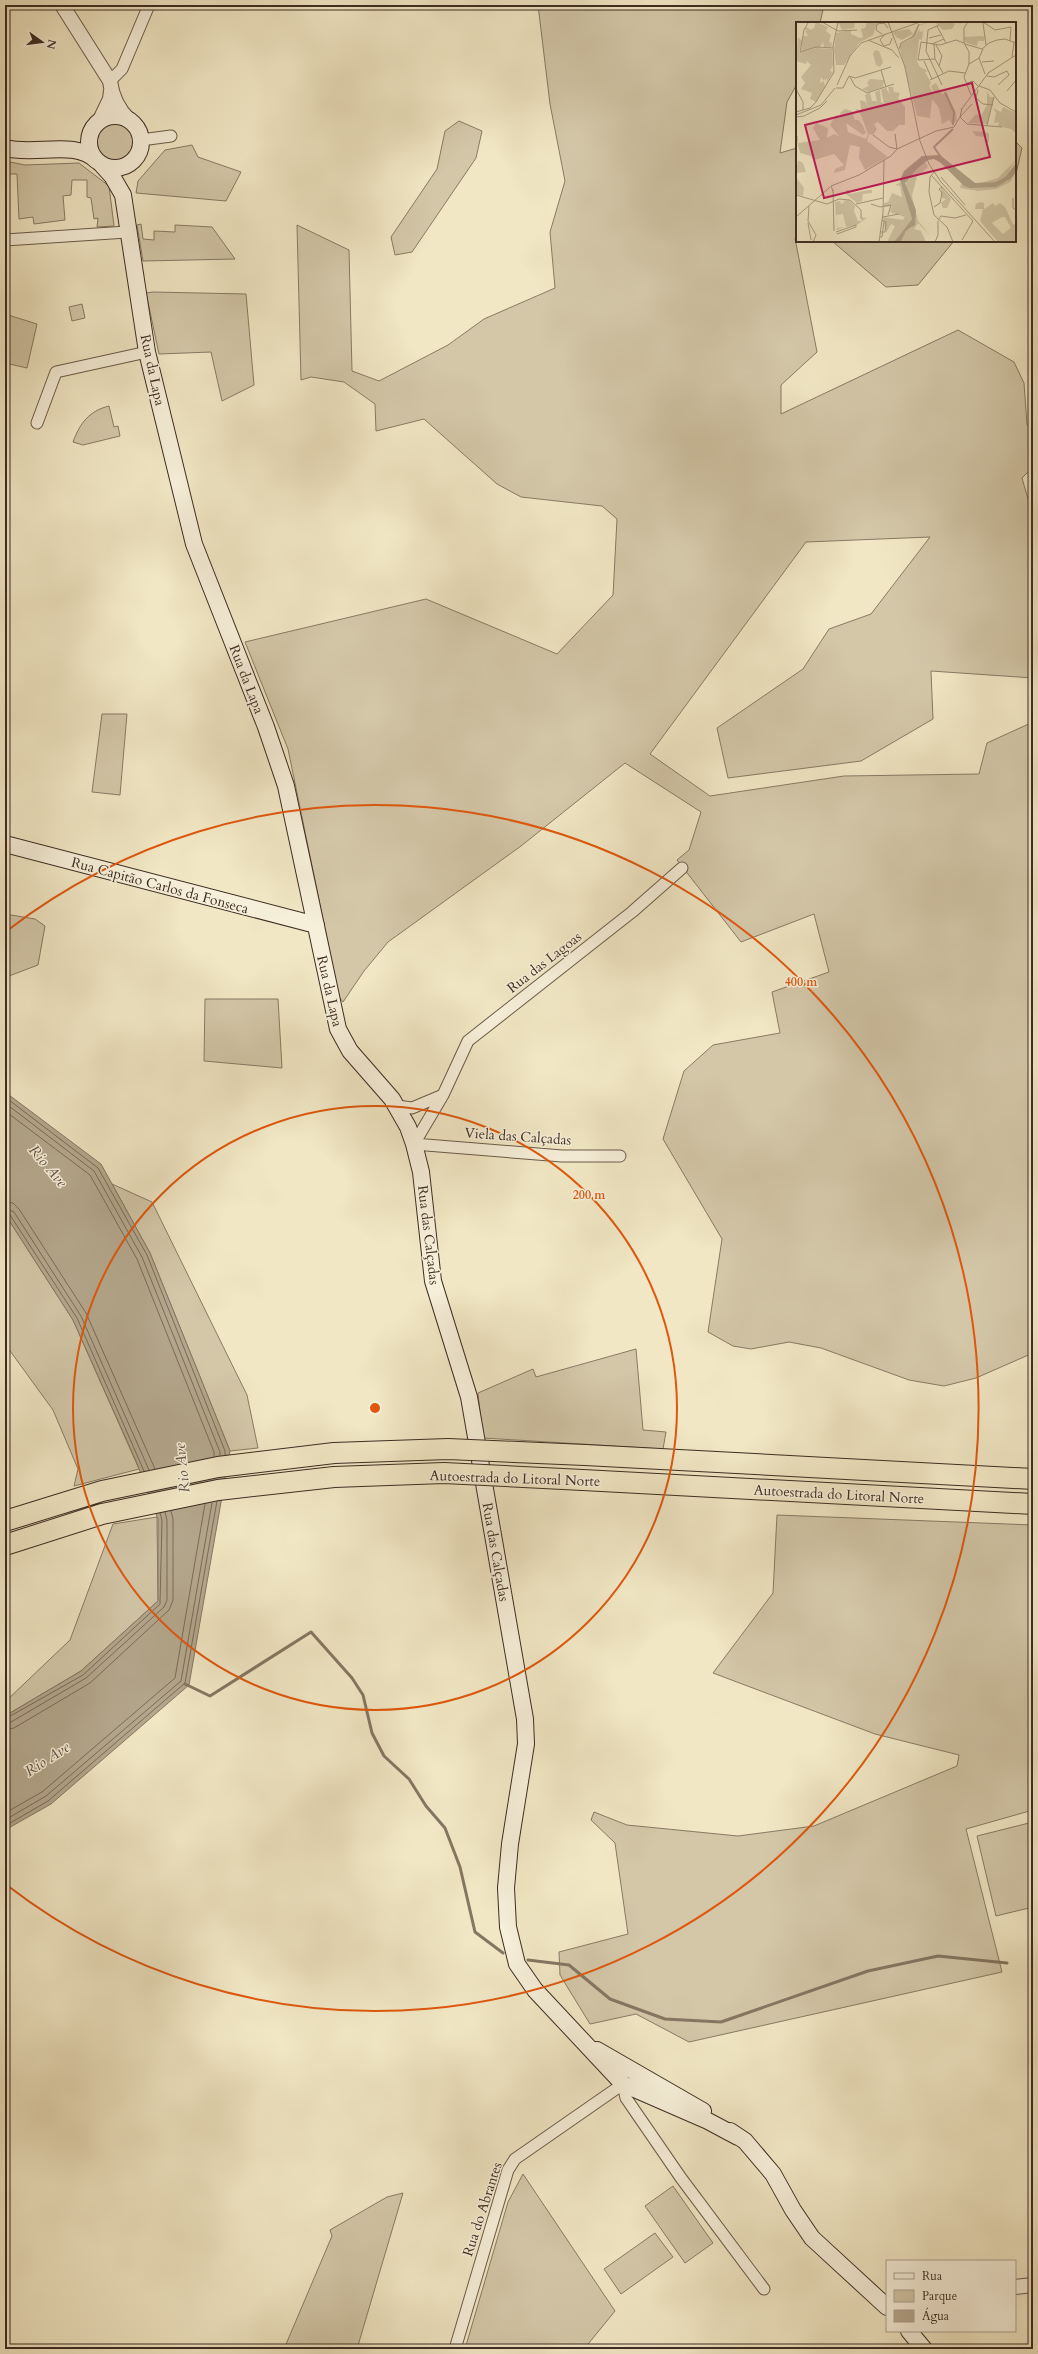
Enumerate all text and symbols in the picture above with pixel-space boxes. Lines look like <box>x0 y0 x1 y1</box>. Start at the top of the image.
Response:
north arrow <box>22 22 62 62</box>
inset map <box>796 22 1016 242</box>
text: N <box>43 38 60 51</box>
street label: Rua da Lapa <box>136 333 169 408</box>
street label: Rua da Lapa <box>225 642 268 716</box>
street label: Rua Capitão Carlos da Fonseca <box>69 853 251 918</box>
street label: Rua das Lagoas <box>503 927 586 998</box>
street label: Rua da Lapa <box>312 954 347 1029</box>
text: 400 m <box>785 974 818 990</box>
street label: Viela das Calçadas <box>464 1123 572 1150</box>
water label: Rio Ave <box>24 1141 72 1192</box>
street label: Rua das Calçadas <box>413 1184 444 1286</box>
text: 200 m <box>573 1187 606 1203</box>
centre of rings <box>368 1401 382 1415</box>
water label: Rio Ave <box>169 1442 195 1494</box>
street label: Autoestrada do Litoral Norte <box>429 1466 601 1491</box>
street label: Autoestrada do Litoral Norte <box>753 1481 925 1508</box>
street label: Rua das Calçadas <box>477 1501 514 1603</box>
water label: Rio Ave <box>21 1737 73 1781</box>
street label: Rua do Abrantes <box>458 2159 507 2259</box>
legend <box>886 2260 1016 2332</box>
text: Rua <box>922 2268 943 2284</box>
text: Parque <box>922 2288 957 2304</box>
text: Água <box>922 2307 950 2324</box>

